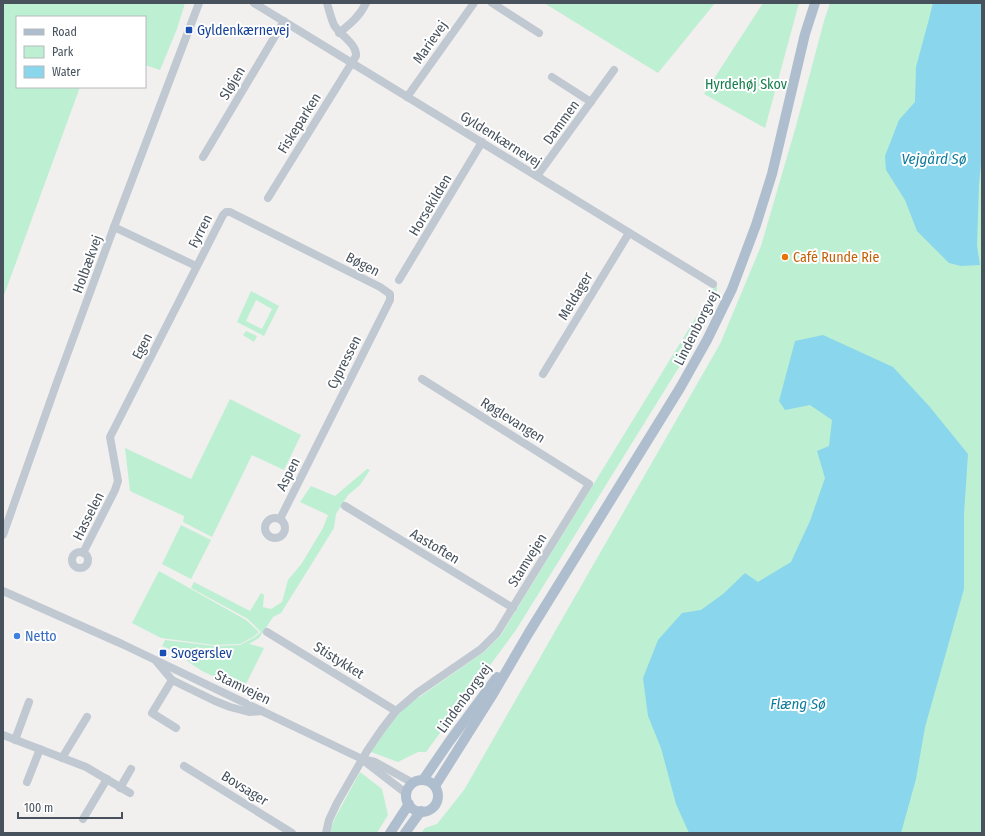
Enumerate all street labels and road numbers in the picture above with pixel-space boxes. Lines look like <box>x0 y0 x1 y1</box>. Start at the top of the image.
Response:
street label: Marievej <box>409 17 451 67</box>
street label: Sløjen <box>216 64 249 103</box>
street label: Fiskeparken <box>274 90 325 157</box>
street label: Dammen <box>540 97 583 148</box>
street label: Gyldenkærnevej <box>457 108 544 171</box>
street label: Horsekilden <box>405 171 455 239</box>
street label: Fyrren <box>185 212 216 251</box>
street label: Holbækvej <box>69 233 106 296</box>
street label: Bøgen <box>343 249 383 280</box>
street label: Meldager <box>555 269 596 323</box>
street label: Lindenborgvej <box>670 288 723 368</box>
street label: Egen <box>129 330 156 362</box>
street label: Cypressen <box>324 333 365 392</box>
street label: Røglevangen <box>477 394 548 447</box>
street label: Aspen <box>273 455 304 494</box>
street label: Hasselen <box>69 489 108 543</box>
street label: Aastoften <box>407 525 463 568</box>
street label: Stamvejen <box>504 530 550 590</box>
street label: Stistykket <box>310 638 367 683</box>
street label: Lindenborgvej <box>434 660 495 736</box>
street label: Stamvejen <box>212 667 273 708</box>
street label: Bovsager <box>218 767 271 809</box>

